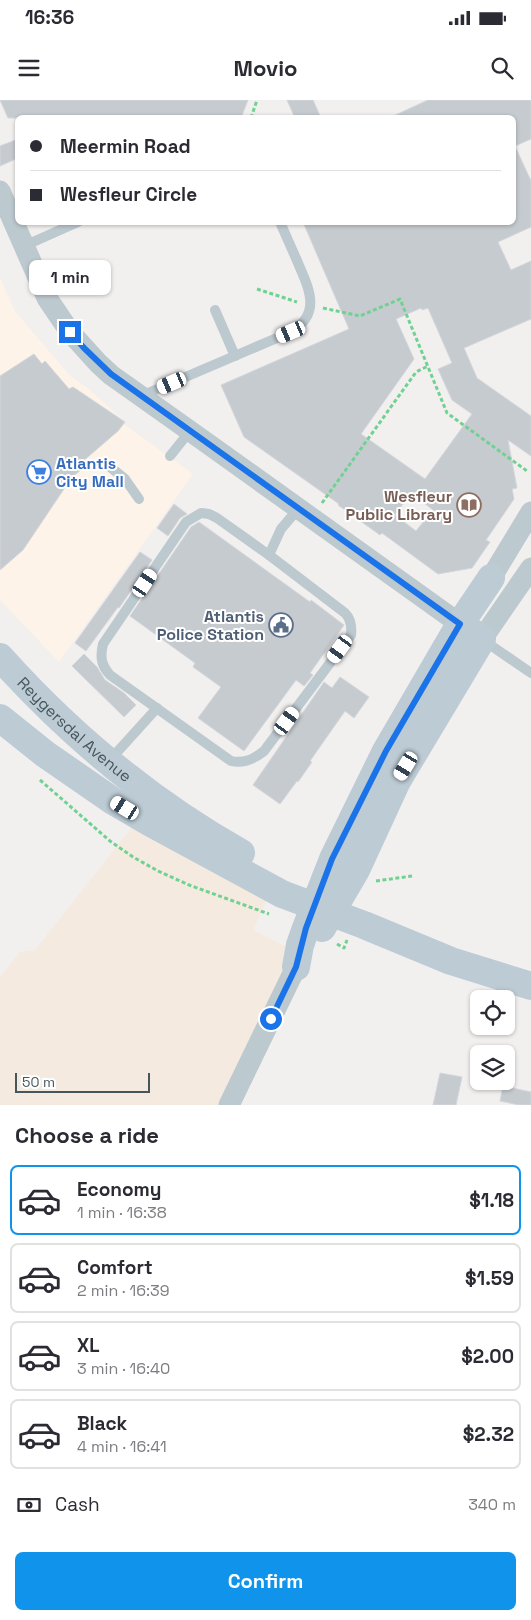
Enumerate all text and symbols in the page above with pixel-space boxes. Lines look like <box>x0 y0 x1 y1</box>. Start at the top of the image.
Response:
text: 16:36 <box>25 5 74 30</box>
icon: menu <box>15 54 43 82</box>
text: Movio <box>234 54 297 82</box>
icon: search <box>488 54 516 82</box>
text: Meermin Road <box>60 134 191 159</box>
text: Wesfleur Circle <box>60 182 197 207</box>
callout: 1 min <box>29 260 111 294</box>
text: 1 min <box>50 267 90 288</box>
car <box>274 319 307 345</box>
route end <box>59 321 81 343</box>
car <box>155 370 188 396</box>
place label: Atlantis City Mall <box>56 453 124 492</box>
supermarket icon: Atlantis City Mall <box>26 459 52 485</box>
place label: Wesfleur Public Library <box>346 486 452 525</box>
library icon: Wesfleur Public Library <box>456 492 482 518</box>
car <box>130 566 159 600</box>
place label: Atlantis Police Station <box>157 606 264 645</box>
public building icon: Atlantis Police Station <box>268 612 294 638</box>
car <box>325 632 354 666</box>
street label: Reygersdal Avenue <box>13 672 136 787</box>
car <box>272 704 301 738</box>
car <box>391 749 420 783</box>
car <box>108 794 141 822</box>
map controls <box>470 990 515 1090</box>
button: locate <box>470 990 515 1035</box>
route start <box>260 1008 282 1030</box>
button: layers <box>470 1045 515 1090</box>
scale bar <box>15 1070 150 1093</box>
text: 50 m <box>22 1073 55 1091</box>
text: Choose a ride <box>15 1121 159 1149</box>
text: Economy <box>77 1177 161 1202</box>
icon: car <box>17 1178 62 1223</box>
text: $1.18 <box>469 1188 514 1213</box>
text: 1 min · 16:38 <box>77 1202 167 1223</box>
text: Comfort <box>77 1255 153 1280</box>
icon: car <box>17 1256 62 1301</box>
text: $1.59 <box>465 1266 514 1291</box>
text: 2 min · 16:39 <box>77 1280 169 1301</box>
text: XL <box>77 1333 100 1358</box>
icon: car <box>17 1334 62 1379</box>
text: $2.00 <box>461 1344 514 1369</box>
text: 3 min · 16:40 <box>77 1358 170 1379</box>
text: Black <box>77 1411 127 1436</box>
icon: car <box>17 1412 62 1457</box>
text: $2.32 <box>463 1422 514 1447</box>
text: 4 min · 16:41 <box>77 1436 167 1457</box>
icon: cash <box>15 1491 43 1519</box>
text: Cash <box>55 1492 100 1517</box>
text: 340 m <box>468 1494 516 1515</box>
button: Confirm <box>15 1552 516 1610</box>

